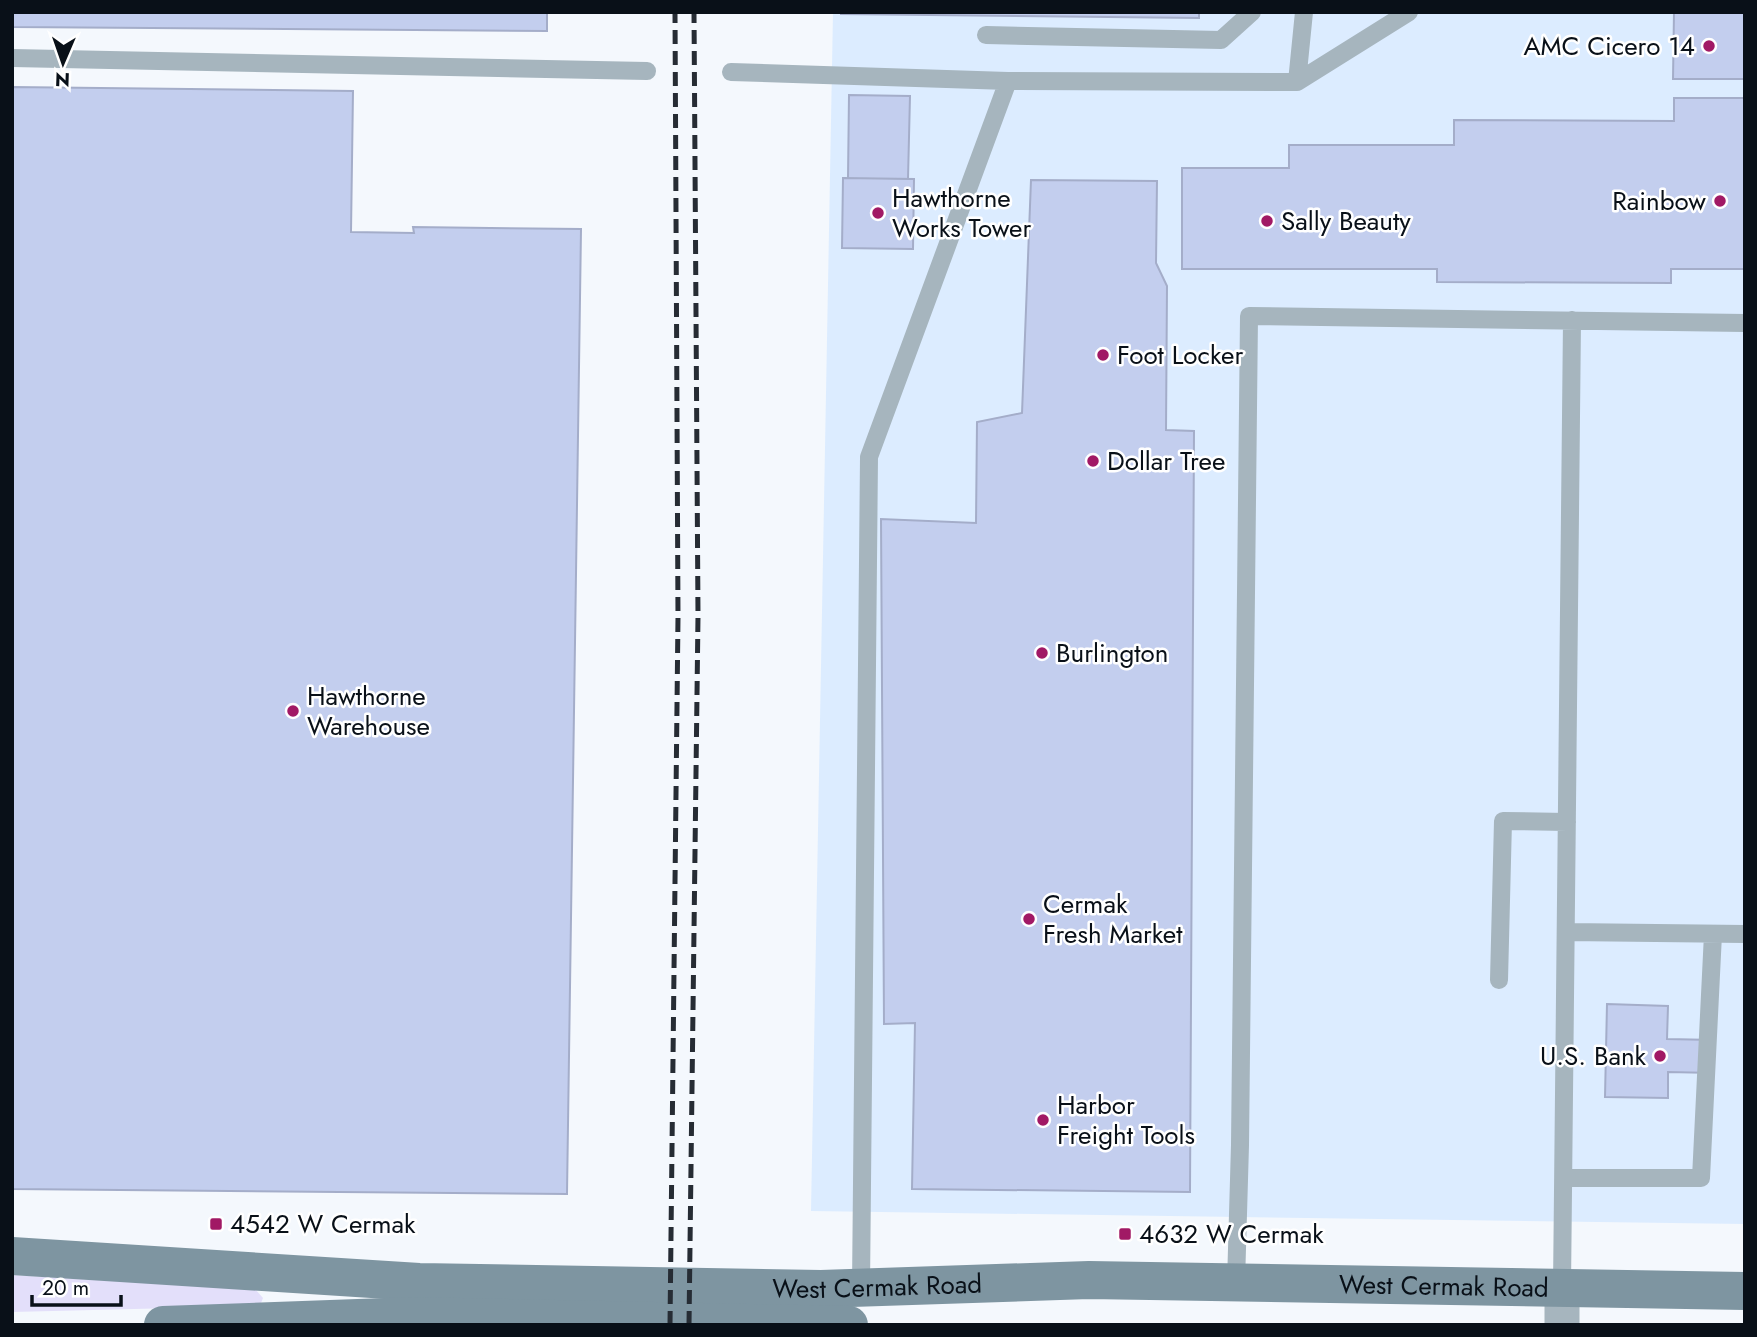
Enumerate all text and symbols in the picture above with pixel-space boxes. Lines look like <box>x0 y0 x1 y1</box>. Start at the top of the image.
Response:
place label: AMC Cicero 14 <box>1523 27 1695 65</box>
north arrow <box>28 28 98 98</box>
marker: AMC Cicero 14 <box>1701 38 1717 54</box>
text: N <box>54 66 70 93</box>
place label: Hawthorne Works Tower <box>892 179 1031 247</box>
place label: Rainbow <box>1612 182 1706 220</box>
marker: Rainbow <box>1712 193 1728 209</box>
place label: Sally Beauty <box>1281 202 1411 240</box>
marker: Hawthorne Works Tower <box>870 205 886 221</box>
marker: Sally Beauty <box>1259 213 1275 229</box>
place label: Foot Locker <box>1117 336 1243 374</box>
marker: Foot Locker <box>1095 347 1111 363</box>
place label: Dollar Tree <box>1107 442 1225 480</box>
marker: Dollar Tree <box>1085 453 1101 469</box>
place label: Burlington <box>1056 634 1168 672</box>
marker: Burlington <box>1034 645 1050 661</box>
place label: Hawthorne Warehouse <box>307 677 430 745</box>
marker: Hawthorne Warehouse <box>285 703 301 719</box>
place label: Cermak Fresh Market <box>1043 885 1183 953</box>
marker: Cermak Fresh Market <box>1021 911 1037 927</box>
place label: U.S. Bank <box>1540 1037 1647 1075</box>
marker: U.S. Bank <box>1652 1048 1668 1064</box>
place label: Harbor Freight Tools <box>1057 1086 1195 1154</box>
marker: Harbor Freight Tools <box>1035 1112 1051 1128</box>
place label: 4542 W Cermak <box>230 1205 416 1243</box>
place label: 4632 W Cermak <box>1139 1215 1324 1253</box>
marker: 4542 W Cermak <box>208 1216 224 1232</box>
marker: 4632 W Cermak <box>1117 1226 1133 1242</box>
scale bar <box>32 1264 121 1308</box>
street label: West Cermak Road <box>772 1265 983 1308</box>
street label: West Cermak Road <box>1339 1265 1549 1307</box>
text: 20 m <box>42 1273 89 1303</box>

